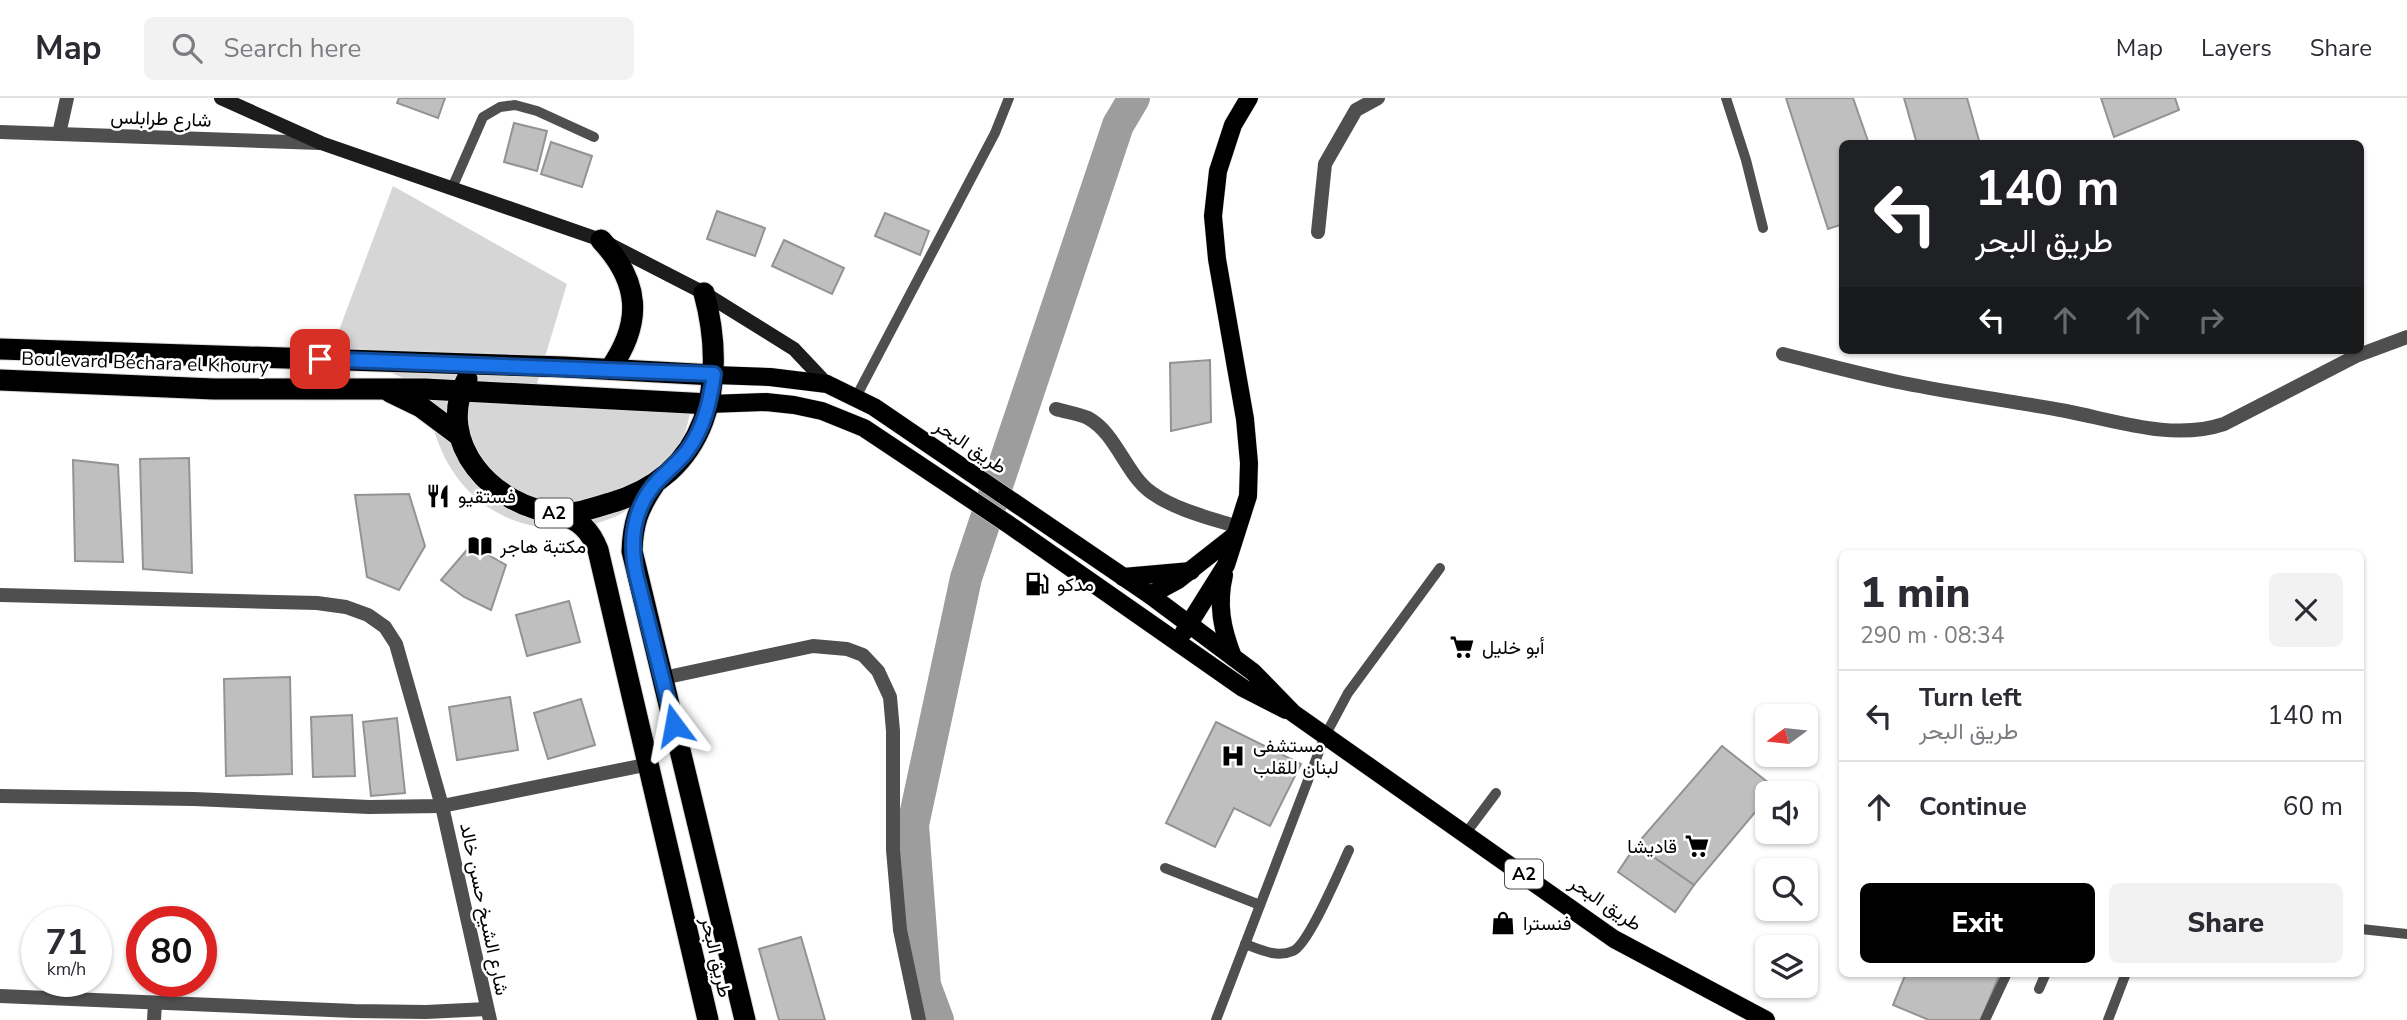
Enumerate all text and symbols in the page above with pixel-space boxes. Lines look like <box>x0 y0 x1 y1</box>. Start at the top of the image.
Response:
search box <box>144 17 634 80</box>
text: Map <box>35 26 102 71</box>
icon: search <box>168 29 206 67</box>
text: Search here <box>224 31 361 66</box>
text: Map <box>2116 32 2163 64</box>
text: Layers <box>2201 32 2272 64</box>
text: Share <box>2310 32 2372 64</box>
street label: شارع طرابلس <box>110 104 212 134</box>
text: 140 m <box>1975 155 2119 222</box>
icon: left <box>1860 168 1951 259</box>
text: طريق البحر <box>1975 220 2113 263</box>
icon: left <box>1973 301 2011 339</box>
icon: ahead <box>2046 301 2084 339</box>
icon: ahead <box>2119 301 2157 339</box>
icon: right <box>2192 301 2230 339</box>
pin <box>290 329 350 389</box>
icon: arrive <box>301 340 339 378</box>
street label: Boulevard Béchara el Khoury <box>21 346 269 380</box>
street label: طريق البحر <box>928 413 1012 481</box>
restaurant icon: فستقيو <box>424 482 452 510</box>
place label: فستقيو <box>458 484 516 510</box>
road number: A2 <box>535 498 573 528</box>
library icon: مكتبة هاجر <box>466 532 494 560</box>
place label: مكتبة هاجر <box>499 534 586 560</box>
text: 1 min <box>1860 565 1970 622</box>
fuel station icon: مدكو <box>1023 570 1051 598</box>
place label: مدكو <box>1057 572 1094 598</box>
button: close <box>2269 573 2343 647</box>
text: 290 m · 08:34 <box>1860 620 2005 651</box>
supermarket icon: أبو خليل <box>1448 633 1476 661</box>
place label: أبو خليل <box>1482 635 1544 661</box>
text: Turn left <box>1919 680 2022 715</box>
position arrow <box>637 688 711 762</box>
icon: left <box>1860 697 1898 735</box>
text: 140 m <box>2267 698 2343 733</box>
north arrow <box>1755 704 1818 766</box>
map controls <box>1755 704 1818 998</box>
text: طريق البحر <box>1919 716 2018 747</box>
place label: مستشفى لبنان للقلب <box>1253 733 1339 781</box>
hospital icon: مستشفى لبنان للقلب <box>1219 742 1247 770</box>
button: sound <box>1755 781 1818 844</box>
icon: ahead <box>1860 788 1898 826</box>
text: Continue <box>1919 789 2027 824</box>
text: 60 m <box>2283 789 2343 824</box>
street label: شارع الشيخ حسن خالد <box>453 821 515 998</box>
supermarket icon: قاديشا <box>1683 832 1711 860</box>
place label: قاديشا <box>1627 834 1677 860</box>
button: search <box>1755 858 1818 921</box>
road number: A2 <box>1505 860 1543 888</box>
street label: طريق البحر <box>1563 870 1647 938</box>
button: Exit <box>1860 883 2095 963</box>
button: Share <box>2109 883 2343 963</box>
speed limit sign: 80 <box>126 906 217 997</box>
shop icon: فنسترا <box>1489 909 1517 937</box>
place label: فنسترا <box>1523 911 1571 937</box>
street label: طريق البحر <box>694 913 738 1000</box>
text: 71 <box>45 919 88 966</box>
button: layers <box>1755 935 1818 998</box>
text: km/h <box>47 957 86 981</box>

